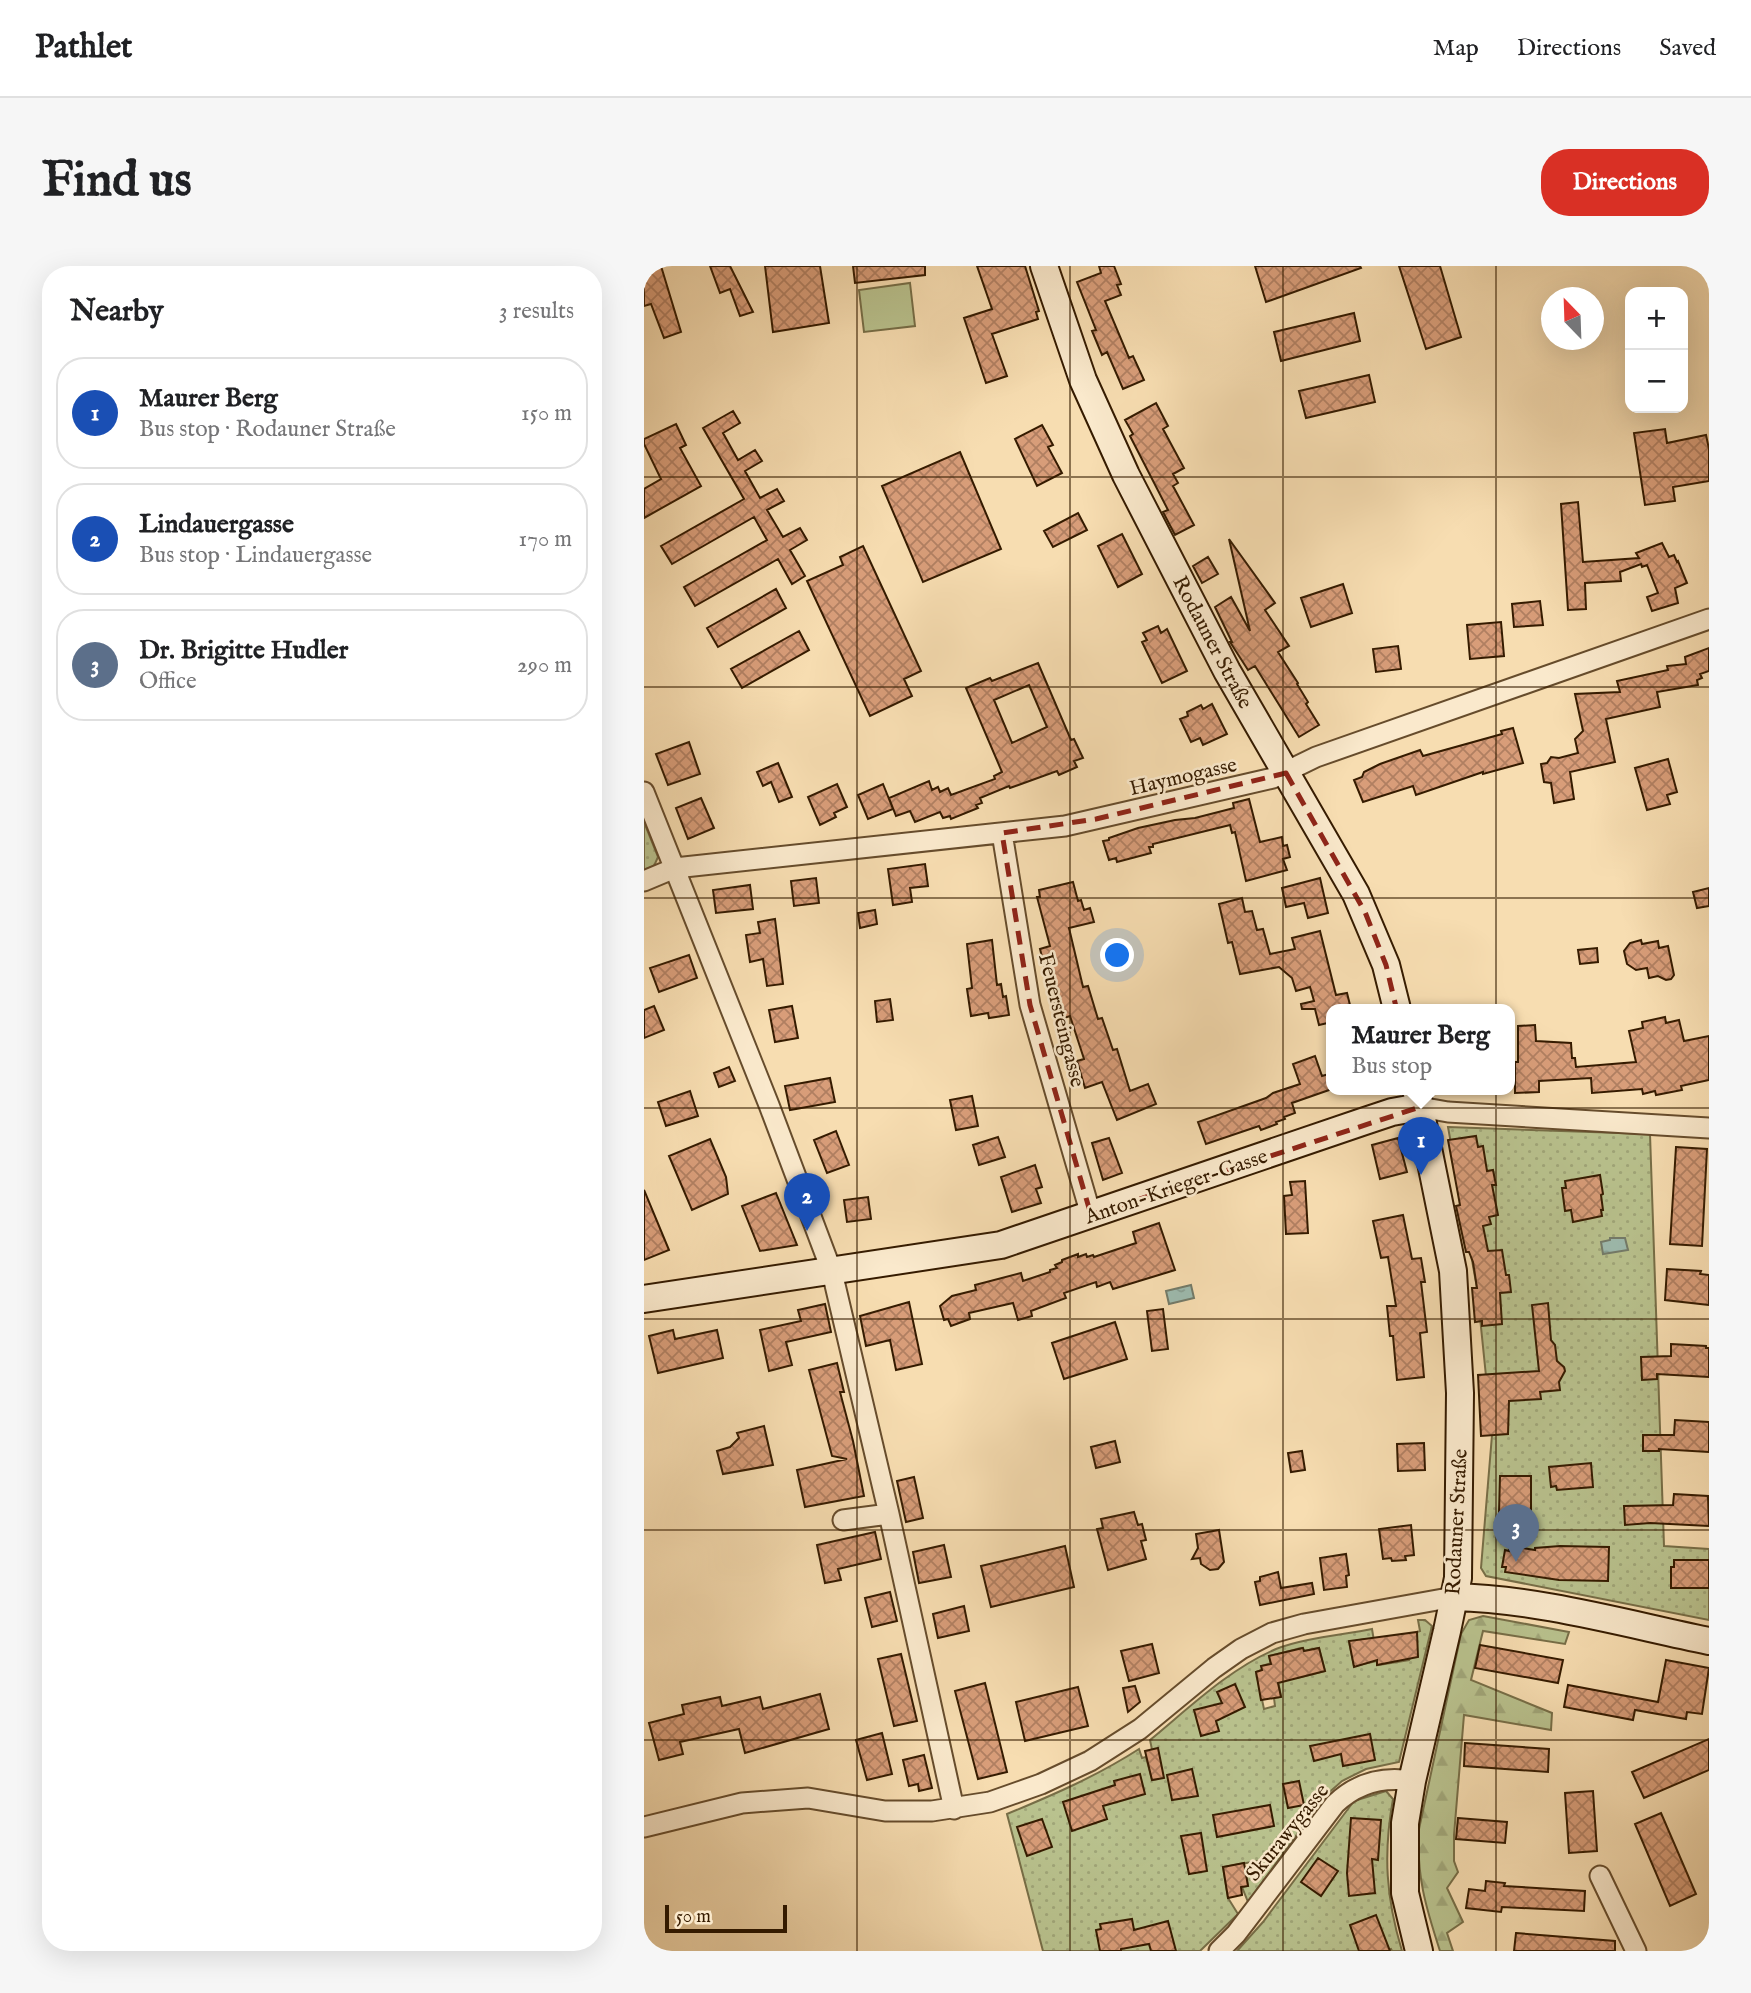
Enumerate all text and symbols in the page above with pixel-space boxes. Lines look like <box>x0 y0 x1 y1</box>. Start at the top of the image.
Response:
text: Pathlet <box>35 27 132 69</box>
text: Map <box>1433 33 1479 64</box>
text: Directions <box>1517 33 1621 64</box>
text: Saved <box>1659 33 1716 64</box>
button: Directions <box>1541 149 1709 216</box>
text: Find us <box>42 151 192 213</box>
north arrow <box>1541 287 1604 350</box>
map controls <box>1625 287 1688 413</box>
button: + <box>1625 287 1688 350</box>
text: Nearby <box>70 293 163 331</box>
text: 3 results <box>499 297 574 326</box>
button: − <box>1625 350 1688 413</box>
text: Maurer Berg <box>139 382 278 415</box>
text: 1 <box>91 399 99 428</box>
text: 150 m <box>521 399 572 428</box>
text: Bus stop · Rodauner Straße <box>139 415 396 444</box>
text: Lindauergasse <box>139 508 294 541</box>
text: 2 <box>90 525 100 554</box>
text: 170 m <box>519 525 572 554</box>
text: Bus stop · Lindauergasse <box>139 541 372 570</box>
street label: Rodauner Straße <box>1165 572 1258 714</box>
text: Dr. Brigitte Hudler <box>139 634 348 667</box>
text: 3 <box>91 651 99 680</box>
text: 290 m <box>517 651 572 680</box>
text: Office <box>139 667 196 696</box>
street label: Haymogasse <box>1127 752 1240 803</box>
your location <box>1100 938 1134 972</box>
street label: Feuersteingasse <box>1031 951 1090 1090</box>
popup <box>1326 1004 1515 1095</box>
text: Maurer Berg <box>1351 1019 1490 1052</box>
text: Bus stop <box>1351 1052 1432 1081</box>
pin: 1 <box>1398 1117 1444 1175</box>
street label: Anton-Krieger-Gasse <box>1081 1143 1272 1232</box>
pin: 2 <box>784 1173 830 1231</box>
street label: Rodauner Straße <box>1440 1448 1475 1596</box>
pin: 3 <box>1493 1504 1539 1562</box>
street label: Skurawygasse <box>1241 1778 1336 1887</box>
scale bar <box>665 1902 788 1934</box>
text: 50 m <box>676 1905 711 1929</box>

